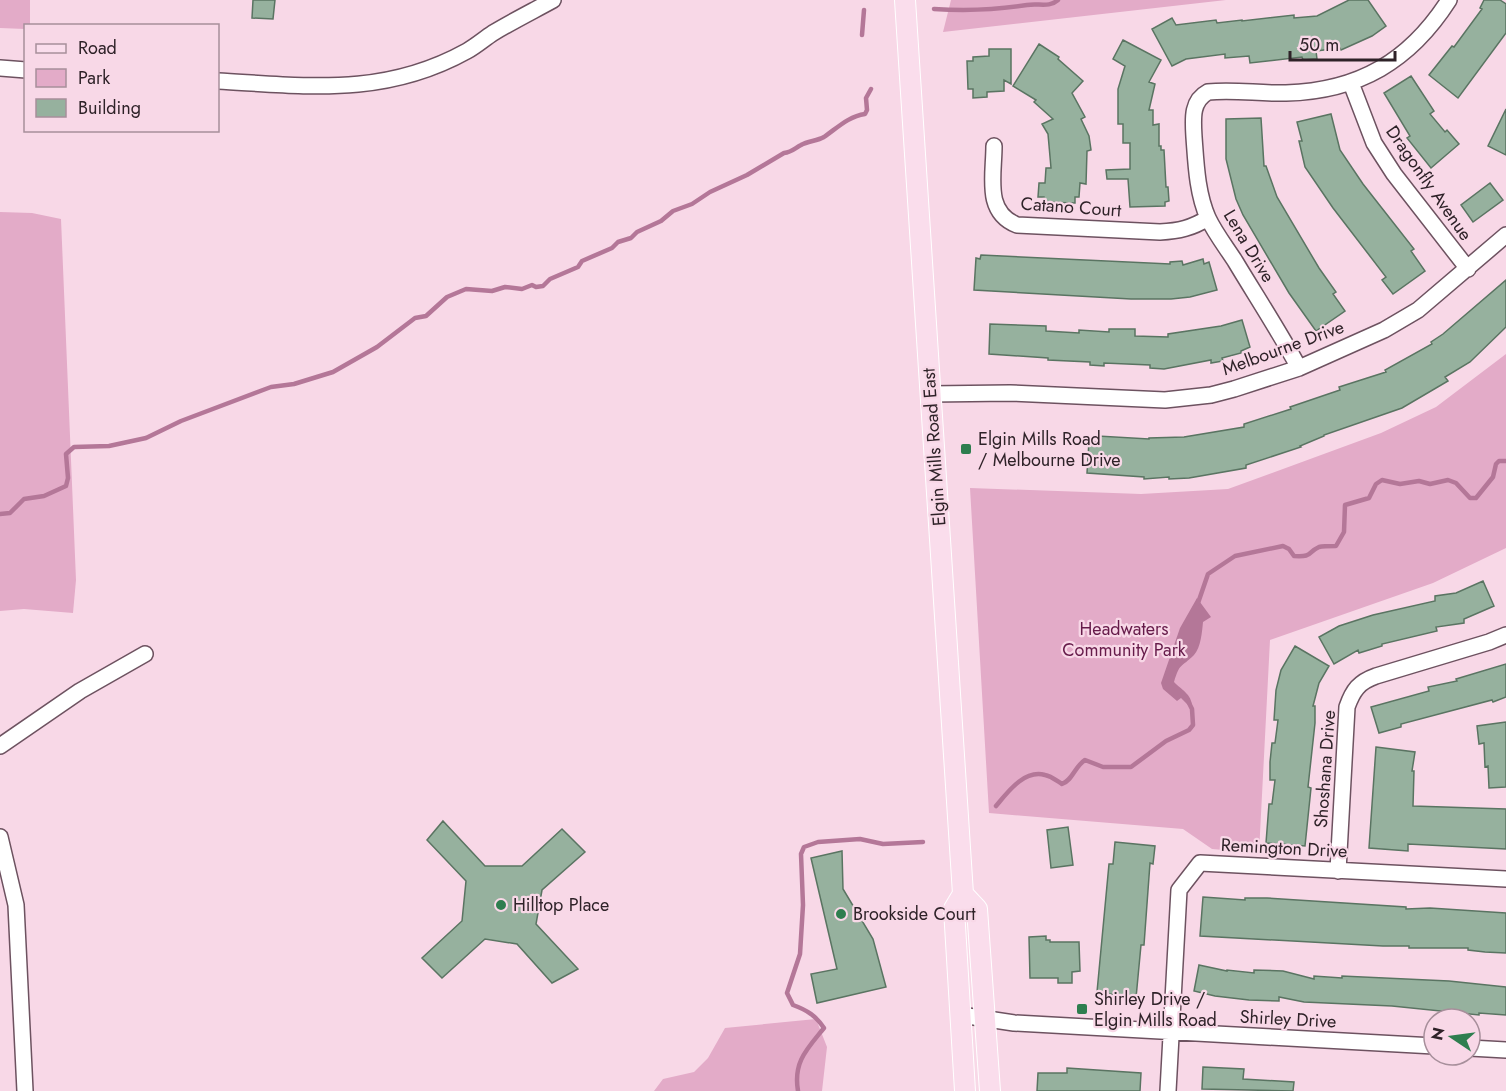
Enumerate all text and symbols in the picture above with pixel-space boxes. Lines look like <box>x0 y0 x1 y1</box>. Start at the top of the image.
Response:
legend <box>24 24 219 132</box>
scale bar <box>1290 24 1395 62</box>
text: 50 m <box>1299 32 1339 58</box>
text: Road <box>78 35 117 61</box>
text: Park <box>78 65 110 91</box>
text: Building <box>78 95 141 121</box>
street label: Dragonfly Avenue <box>1380 120 1478 246</box>
street label: Catano Court <box>1020 191 1123 224</box>
street label: Lena Drive <box>1217 205 1281 287</box>
street label: Melbourne Drive <box>1218 314 1348 382</box>
street label: Elgin Mills Road East <box>915 366 952 527</box>
place label: Elgin Mills Road / Melbourne Drive <box>978 426 1121 473</box>
marker: Elgin Mills Road / Melbourne Drive <box>959 442 973 456</box>
park label: Headwaters Community Park <box>1062 616 1186 663</box>
street label: Shoshana Drive <box>1308 709 1342 829</box>
street label: Remington Drive <box>1220 832 1348 864</box>
place label: Hilltop Place <box>513 892 609 918</box>
marker: Hilltop Place <box>494 898 508 912</box>
place label: Brookside Court <box>853 901 976 927</box>
marker: Brookside Court <box>834 907 848 921</box>
place label: Shirley Drive / Elgin Mills Road <box>1094 986 1217 1033</box>
marker: Shirley Drive / Elgin Mills Road <box>1075 1002 1089 1016</box>
street label: Shirley Drive <box>1239 1003 1337 1035</box>
north arrow <box>1422 1007 1482 1067</box>
text: N <box>1425 1025 1451 1043</box>

